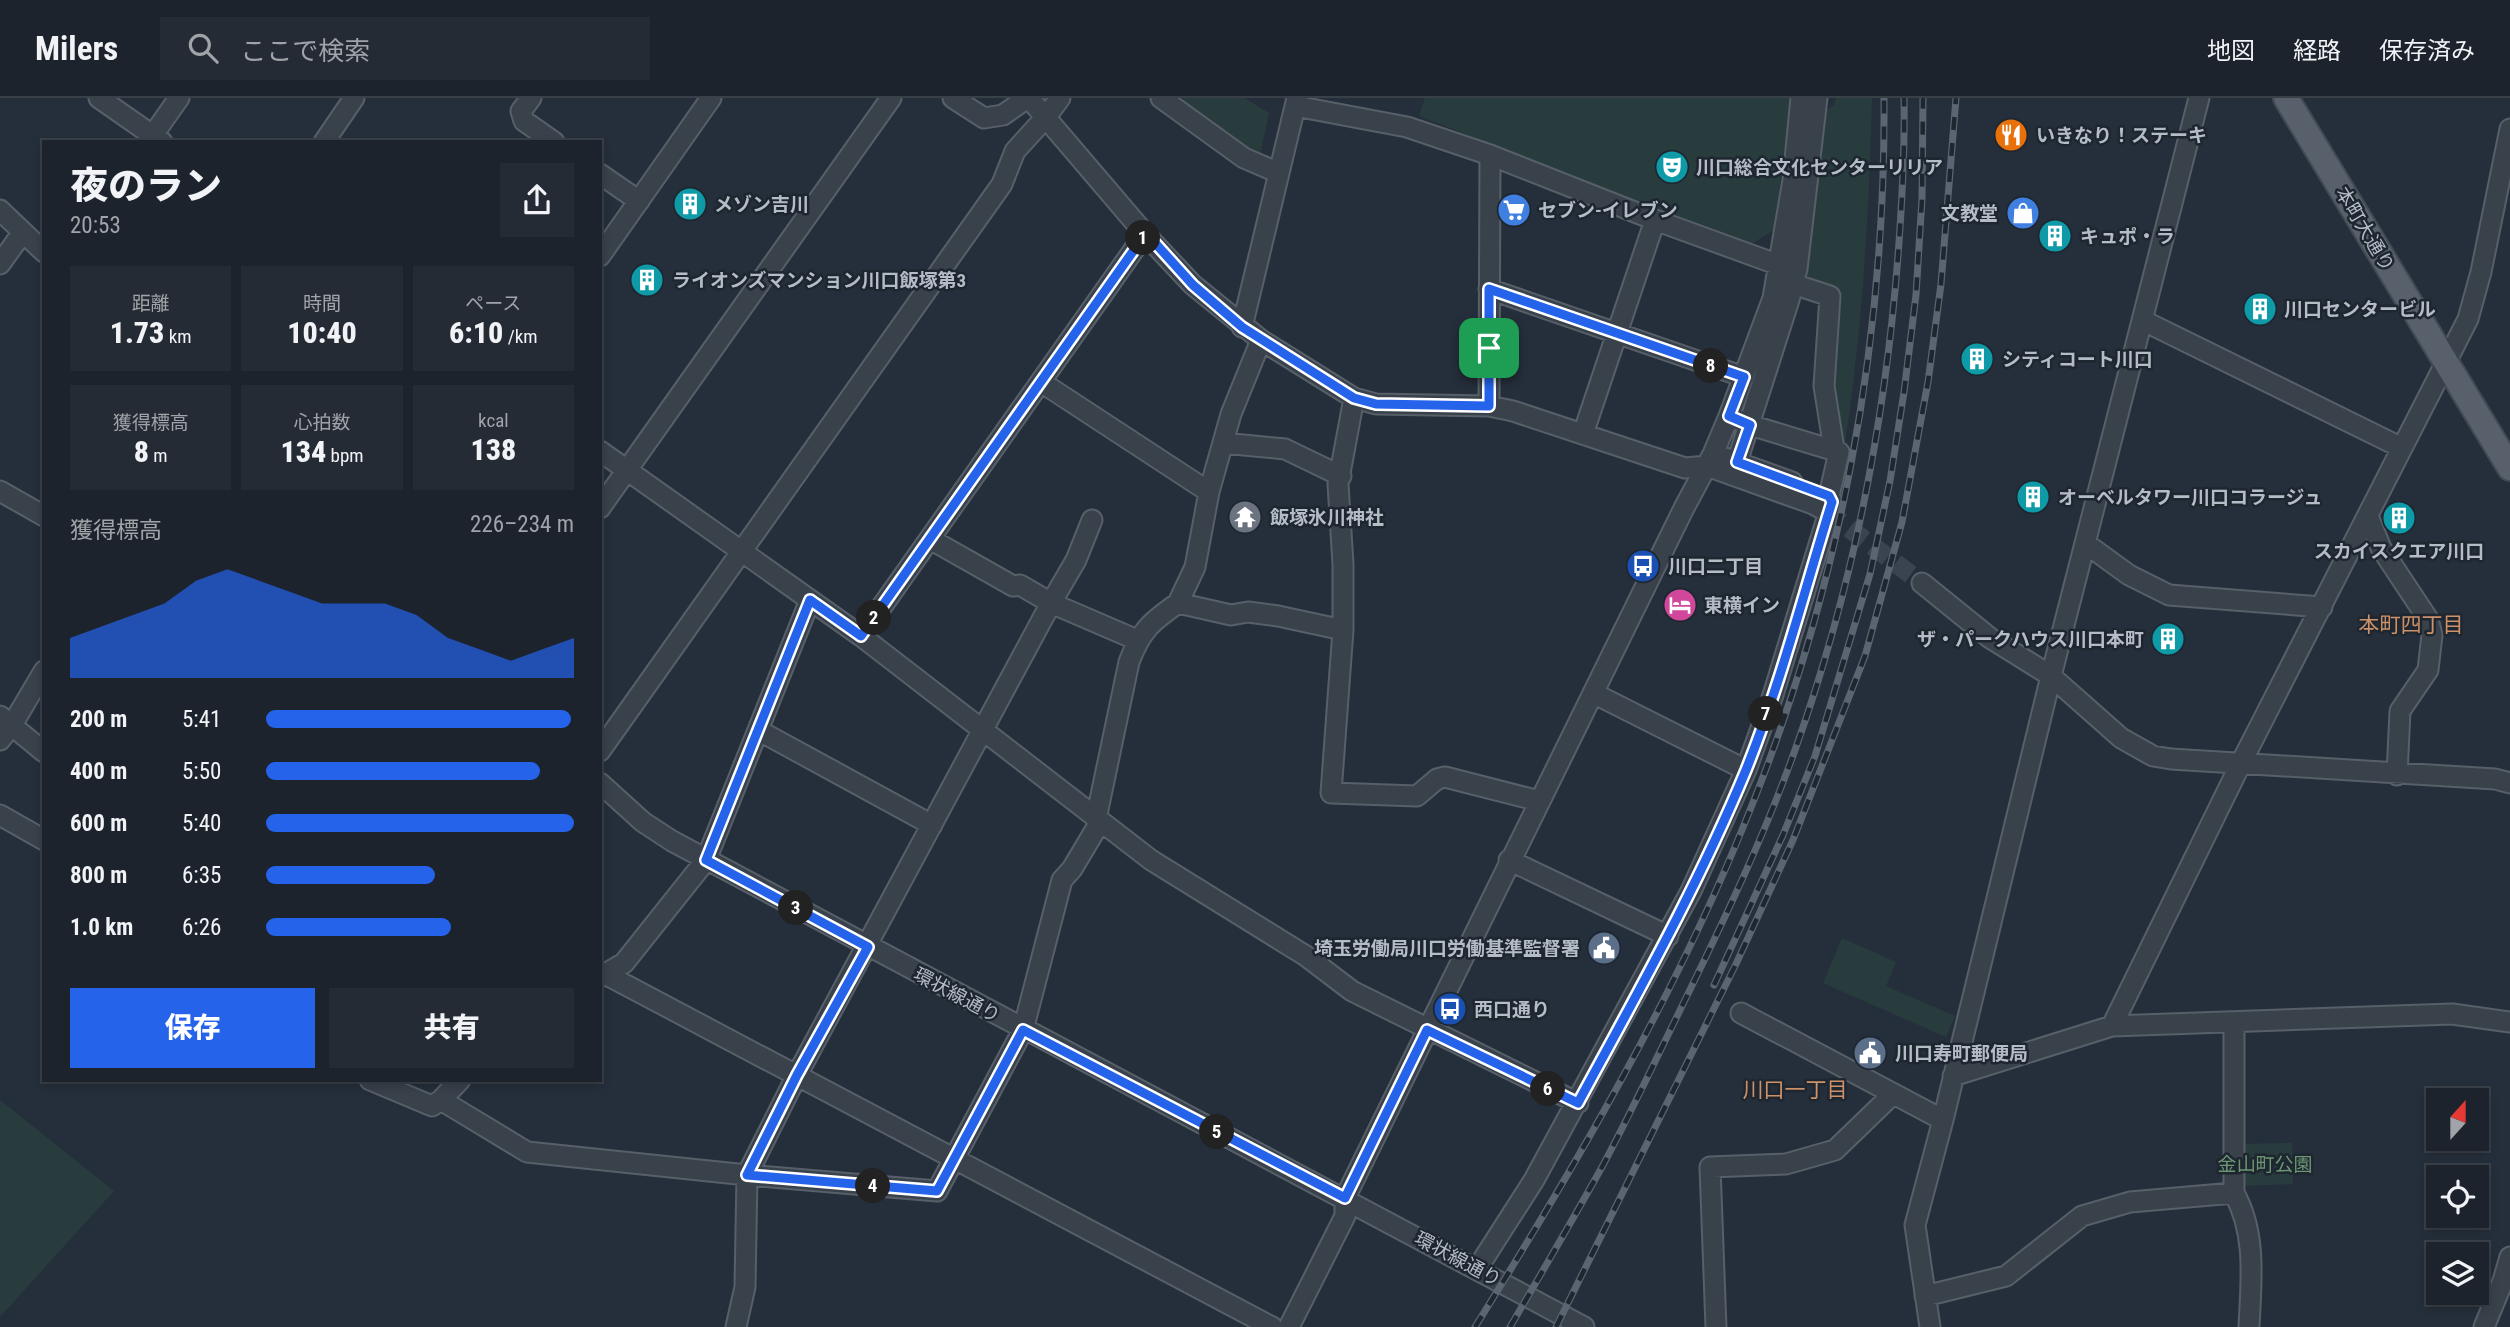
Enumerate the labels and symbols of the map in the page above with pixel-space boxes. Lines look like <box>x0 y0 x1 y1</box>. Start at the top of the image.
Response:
restaurant icon: いきなり！ステーキ <box>1992 116 2030 154</box>
place label: いきなり！ステーキ <box>2036 124 2207 147</box>
theatre icon: 川口総合文化センターリリア <box>1653 148 1691 186</box>
place label: 川口総合文化センターリリア <box>1696 156 1943 179</box>
street label: 本町大通り <box>2331 182 2399 276</box>
building icon: メゾン吉川 <box>671 185 709 223</box>
supermarket icon: セブン-イレブン <box>1495 191 1533 229</box>
place label: メゾン吉川 <box>714 193 809 216</box>
shop icon: 文教堂 <box>2004 194 2042 232</box>
place label: セブン-イレブン <box>1538 199 1678 222</box>
place label: 文教堂 <box>1941 202 1998 225</box>
building icon: キュポ・ラ <box>2036 217 2074 255</box>
pin: 1 <box>1126 220 1160 256</box>
place label: キュポ・ラ <box>2080 225 2175 248</box>
building icon: ライオンズマンション川口飯塚第3 <box>628 261 666 299</box>
place label: ライオンズマンション川口飯塚第3 <box>672 269 966 292</box>
building icon: 川口センタービル <box>2241 290 2279 328</box>
place label: 川口センタービル <box>2284 298 2436 321</box>
pin <box>1459 318 1519 378</box>
building icon: シティコート川口 <box>1958 340 1996 378</box>
pin: 8 <box>1694 348 1728 384</box>
place label: シティコート川口 <box>2002 348 2153 371</box>
building icon: オーベルタワー川口コラージュ <box>2014 478 2052 516</box>
place label: オーベルタワー川口コラージュ <box>2058 486 2322 509</box>
temple icon: 飯塚氷川神社 <box>1226 498 1264 536</box>
building icon: スカイスクエア川口 <box>2380 499 2418 537</box>
place label: 飯塚氷川神社 <box>1270 506 1384 529</box>
place label: スカイスクエア川口 <box>2314 540 2484 563</box>
bus stop icon: 川口二丁目 <box>1624 547 1662 585</box>
place label: 川口二丁目 <box>1668 555 1763 578</box>
hotel icon: 東横イン <box>1661 586 1699 624</box>
place label: 東横イン <box>1704 594 1780 617</box>
pin: 2 <box>856 601 892 636</box>
district label: 本町四丁目 <box>2359 613 2464 637</box>
building icon: ザ・パークハウス川口本町 <box>2149 620 2187 658</box>
place label: ザ・パークハウス川口本町 <box>1917 628 2144 651</box>
pin: 7 <box>1748 696 1784 732</box>
pin: 3 <box>778 890 814 926</box>
public building icon: 埼玉労働局川口労働基準監督署 <box>1585 929 1623 967</box>
place label: 埼玉労働局川口労働基準監督署 <box>1314 937 1580 960</box>
street label: 環状線通り <box>910 963 1004 1027</box>
bus stop icon: 西口通り <box>1431 990 1469 1028</box>
place label: 西口通り <box>1474 998 1550 1021</box>
public building icon: 川口寿町郵便局 <box>1851 1034 1889 1072</box>
place label: 川口寿町郵便局 <box>1895 1042 2028 1065</box>
pin: 6 <box>1530 1072 1566 1107</box>
district label: 川口一丁目 <box>1743 1078 1848 1102</box>
north arrow <box>2426 1088 2488 1152</box>
pin: 5 <box>1200 1114 1234 1150</box>
park label: 金山町公園 <box>2217 1153 2313 1176</box>
pin: 4 <box>856 1168 890 1204</box>
street label: 環状線通り <box>1411 1227 1505 1291</box>

